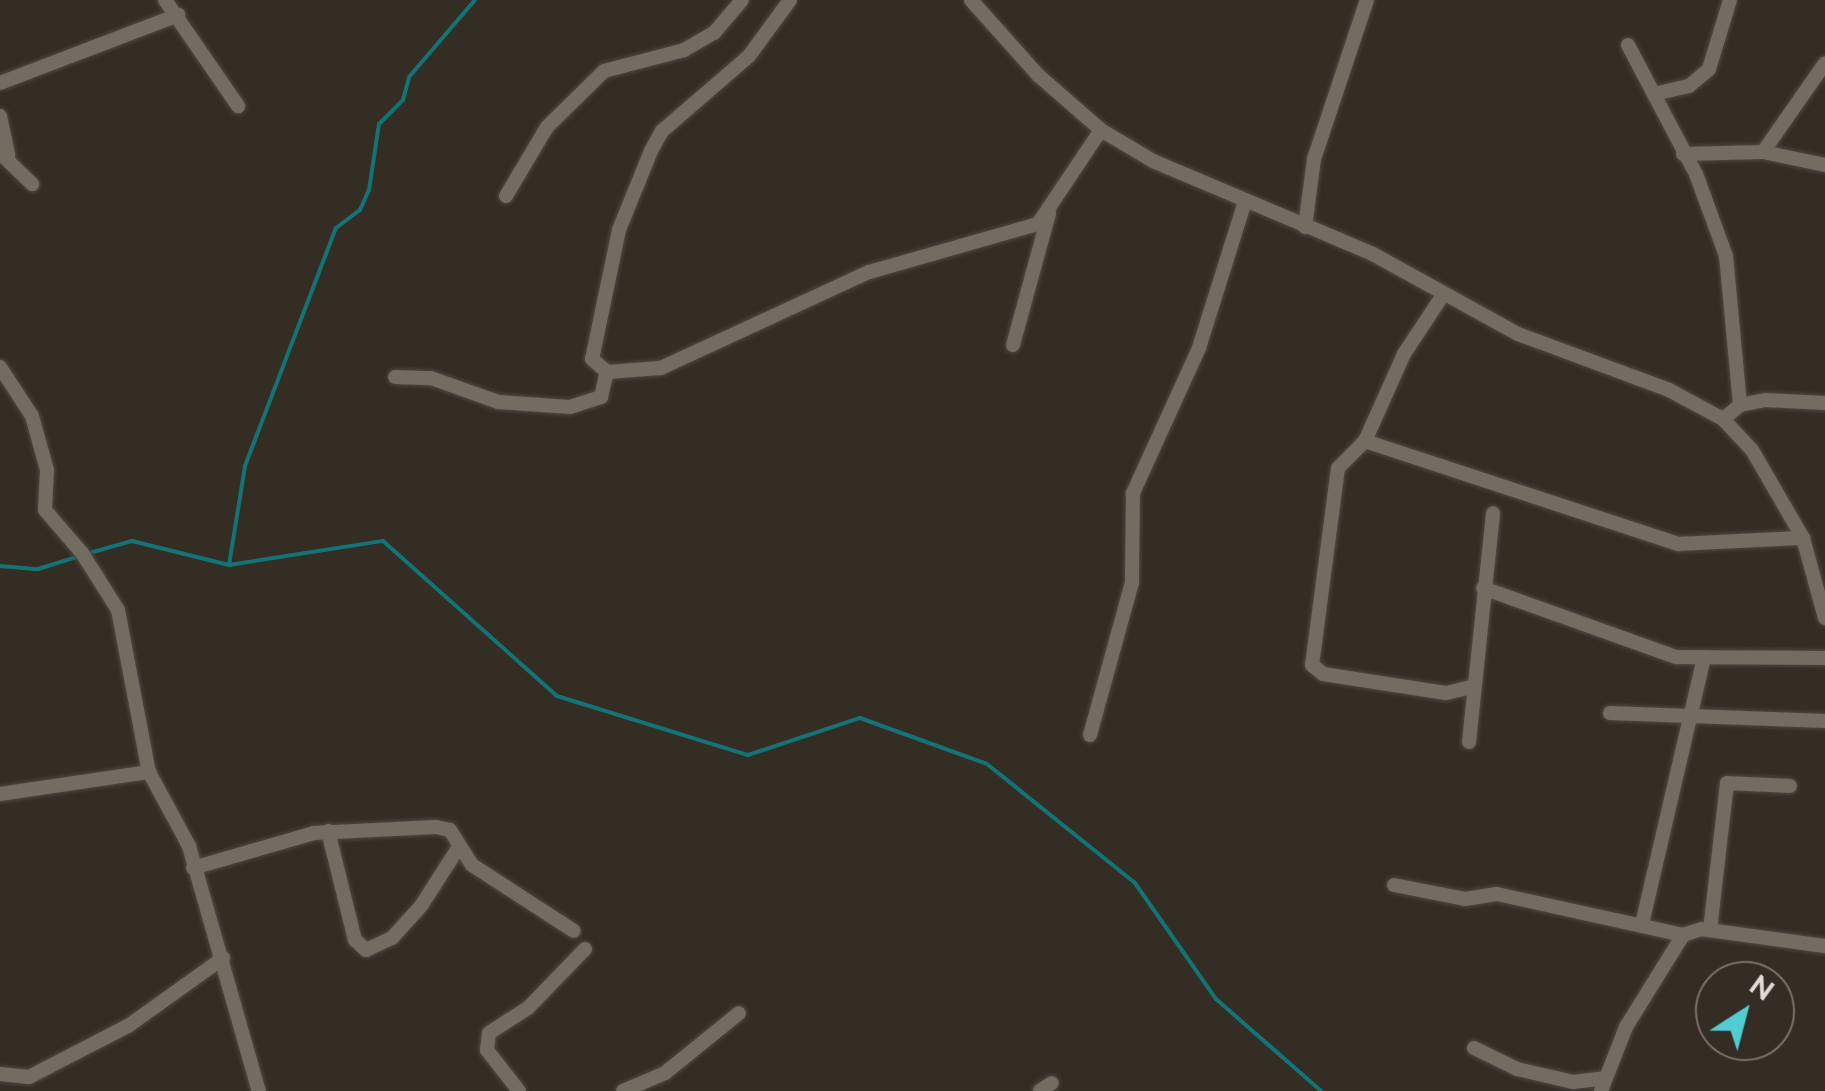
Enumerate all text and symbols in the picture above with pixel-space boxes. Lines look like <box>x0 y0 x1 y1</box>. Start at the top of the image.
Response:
north arrow <box>1695 961 1795 1061</box>
text: N <box>1743 968 1780 1008</box>

